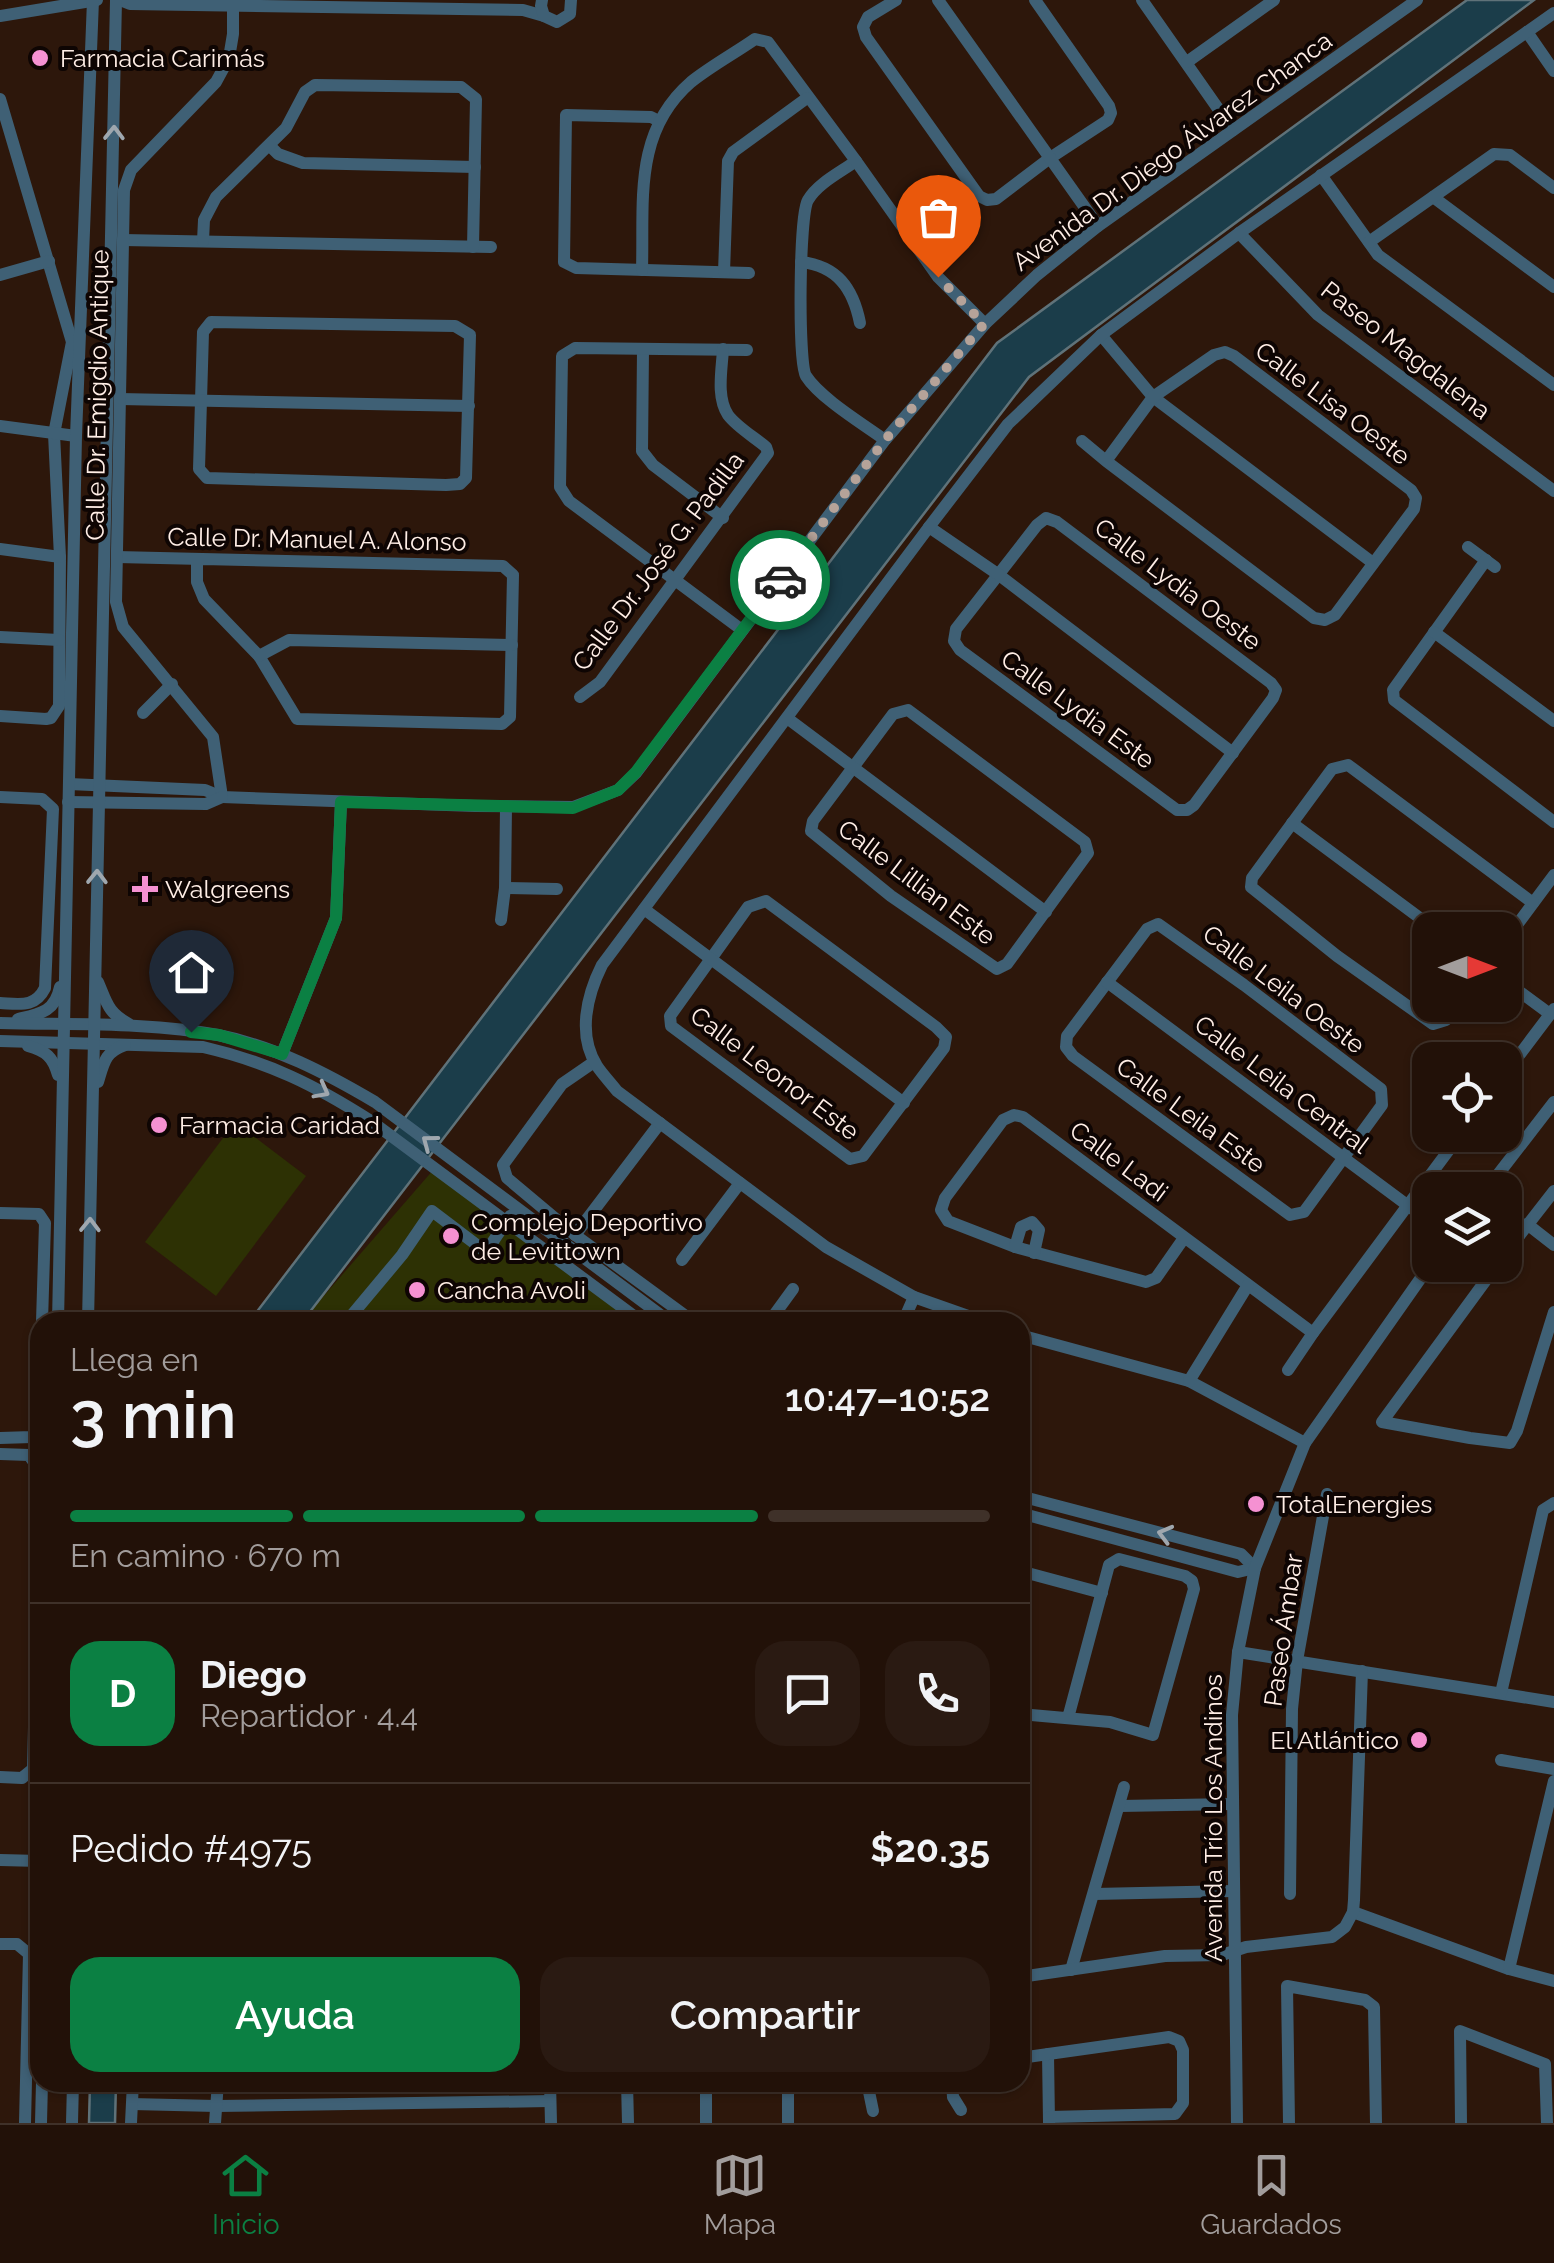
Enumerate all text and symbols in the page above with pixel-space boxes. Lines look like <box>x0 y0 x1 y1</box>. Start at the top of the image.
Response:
street label: Avenida Dr. Diego Álvarez Chanca <box>1007 25 1337 277</box>
place label: Farmacia Carimás <box>60 43 265 73</box>
marker: Farmacia Carimás <box>29 47 51 69</box>
one-way arrow <box>103 124 124 140</box>
pin <box>896 175 981 278</box>
icon: bag <box>911 190 966 245</box>
street label: Calle Dr. Emigdio Antique <box>79 249 115 541</box>
street label: Paseo Magdalena <box>1315 275 1497 425</box>
street label: Calle Lisa Oeste <box>1250 335 1416 471</box>
street label: Calle Dr. José G. Padilla <box>566 446 750 676</box>
street label: Calle Lydia Oeste <box>1089 512 1267 656</box>
street label: Calle Dr. Manuel A. Alonso <box>167 521 467 557</box>
courier <box>730 530 830 630</box>
icon: car <box>753 553 808 608</box>
street label: Calle Lydia Este <box>995 643 1161 775</box>
street label: Calle Lillian Este <box>832 813 1002 951</box>
one-way arrow <box>87 869 108 885</box>
place label: Walgreens <box>165 874 290 904</box>
marker: Walgreens <box>134 878 156 900</box>
north arrow <box>1412 912 1522 1022</box>
map controls <box>1412 912 1522 1282</box>
street label: Calle Leila Oeste <box>1197 918 1371 1060</box>
pin <box>149 930 234 1033</box>
icon: home <box>164 945 219 1000</box>
street label: Calle Leonor Este <box>685 1000 865 1146</box>
street label: Calle Leila Central <box>1189 1009 1375 1159</box>
button: locate <box>1412 1042 1522 1152</box>
street label: Calle Leila Este <box>1111 1051 1271 1179</box>
one-way arrow <box>311 1079 330 1098</box>
place label: Farmacia Caridad <box>179 1110 380 1140</box>
marker: Farmacia Caridad <box>148 1114 170 1136</box>
street label: Calle Ladi <box>1064 1115 1174 1207</box>
one-way arrow <box>422 1136 440 1153</box>
button: layers <box>1412 1172 1522 1282</box>
place label: Complejo Deportivo de Levittown <box>471 1207 703 1266</box>
one-way arrow <box>79 1217 101 1232</box>
marker: Complejo Deportivo de Levittown <box>440 1225 462 1247</box>
place label: Cancha Avoli <box>437 1275 586 1305</box>
marker: Cancha Avoli <box>406 1279 428 1301</box>
text: Llega en <box>70 1341 199 1378</box>
text: 10:47–10:52 <box>785 1375 990 1420</box>
text: 3 min <box>70 1377 237 1453</box>
place label: TotalEnergies <box>1276 1489 1432 1519</box>
marker: TotalEnergies <box>1245 1493 1267 1515</box>
one-way arrow <box>1157 1525 1174 1546</box>
text: En camino · 670 m <box>70 1537 341 1574</box>
street label: Paseo Ámbar <box>1257 1551 1309 1708</box>
button: chat <box>755 1641 860 1746</box>
button: phone <box>885 1641 990 1746</box>
text: Diego <box>200 1652 307 1697</box>
text: D <box>109 1671 136 1716</box>
street label: Avenida Trío Los Andinos <box>1198 1674 1228 1962</box>
text: Repartidor · 4.4 <box>200 1697 418 1734</box>
place label: El Atlántico <box>1270 1725 1399 1755</box>
marker: El Atlántico <box>1408 1729 1430 1751</box>
text: Pedido #4975 <box>70 1826 312 1871</box>
text: $20.35 <box>870 1826 990 1871</box>
button: Ayuda <box>70 1957 520 2072</box>
button: Compartir <box>540 1957 990 2072</box>
tab: Inicio <box>212 2148 280 2241</box>
tab: Mapa <box>704 2148 776 2241</box>
tab: Guardados <box>1200 2148 1342 2241</box>

